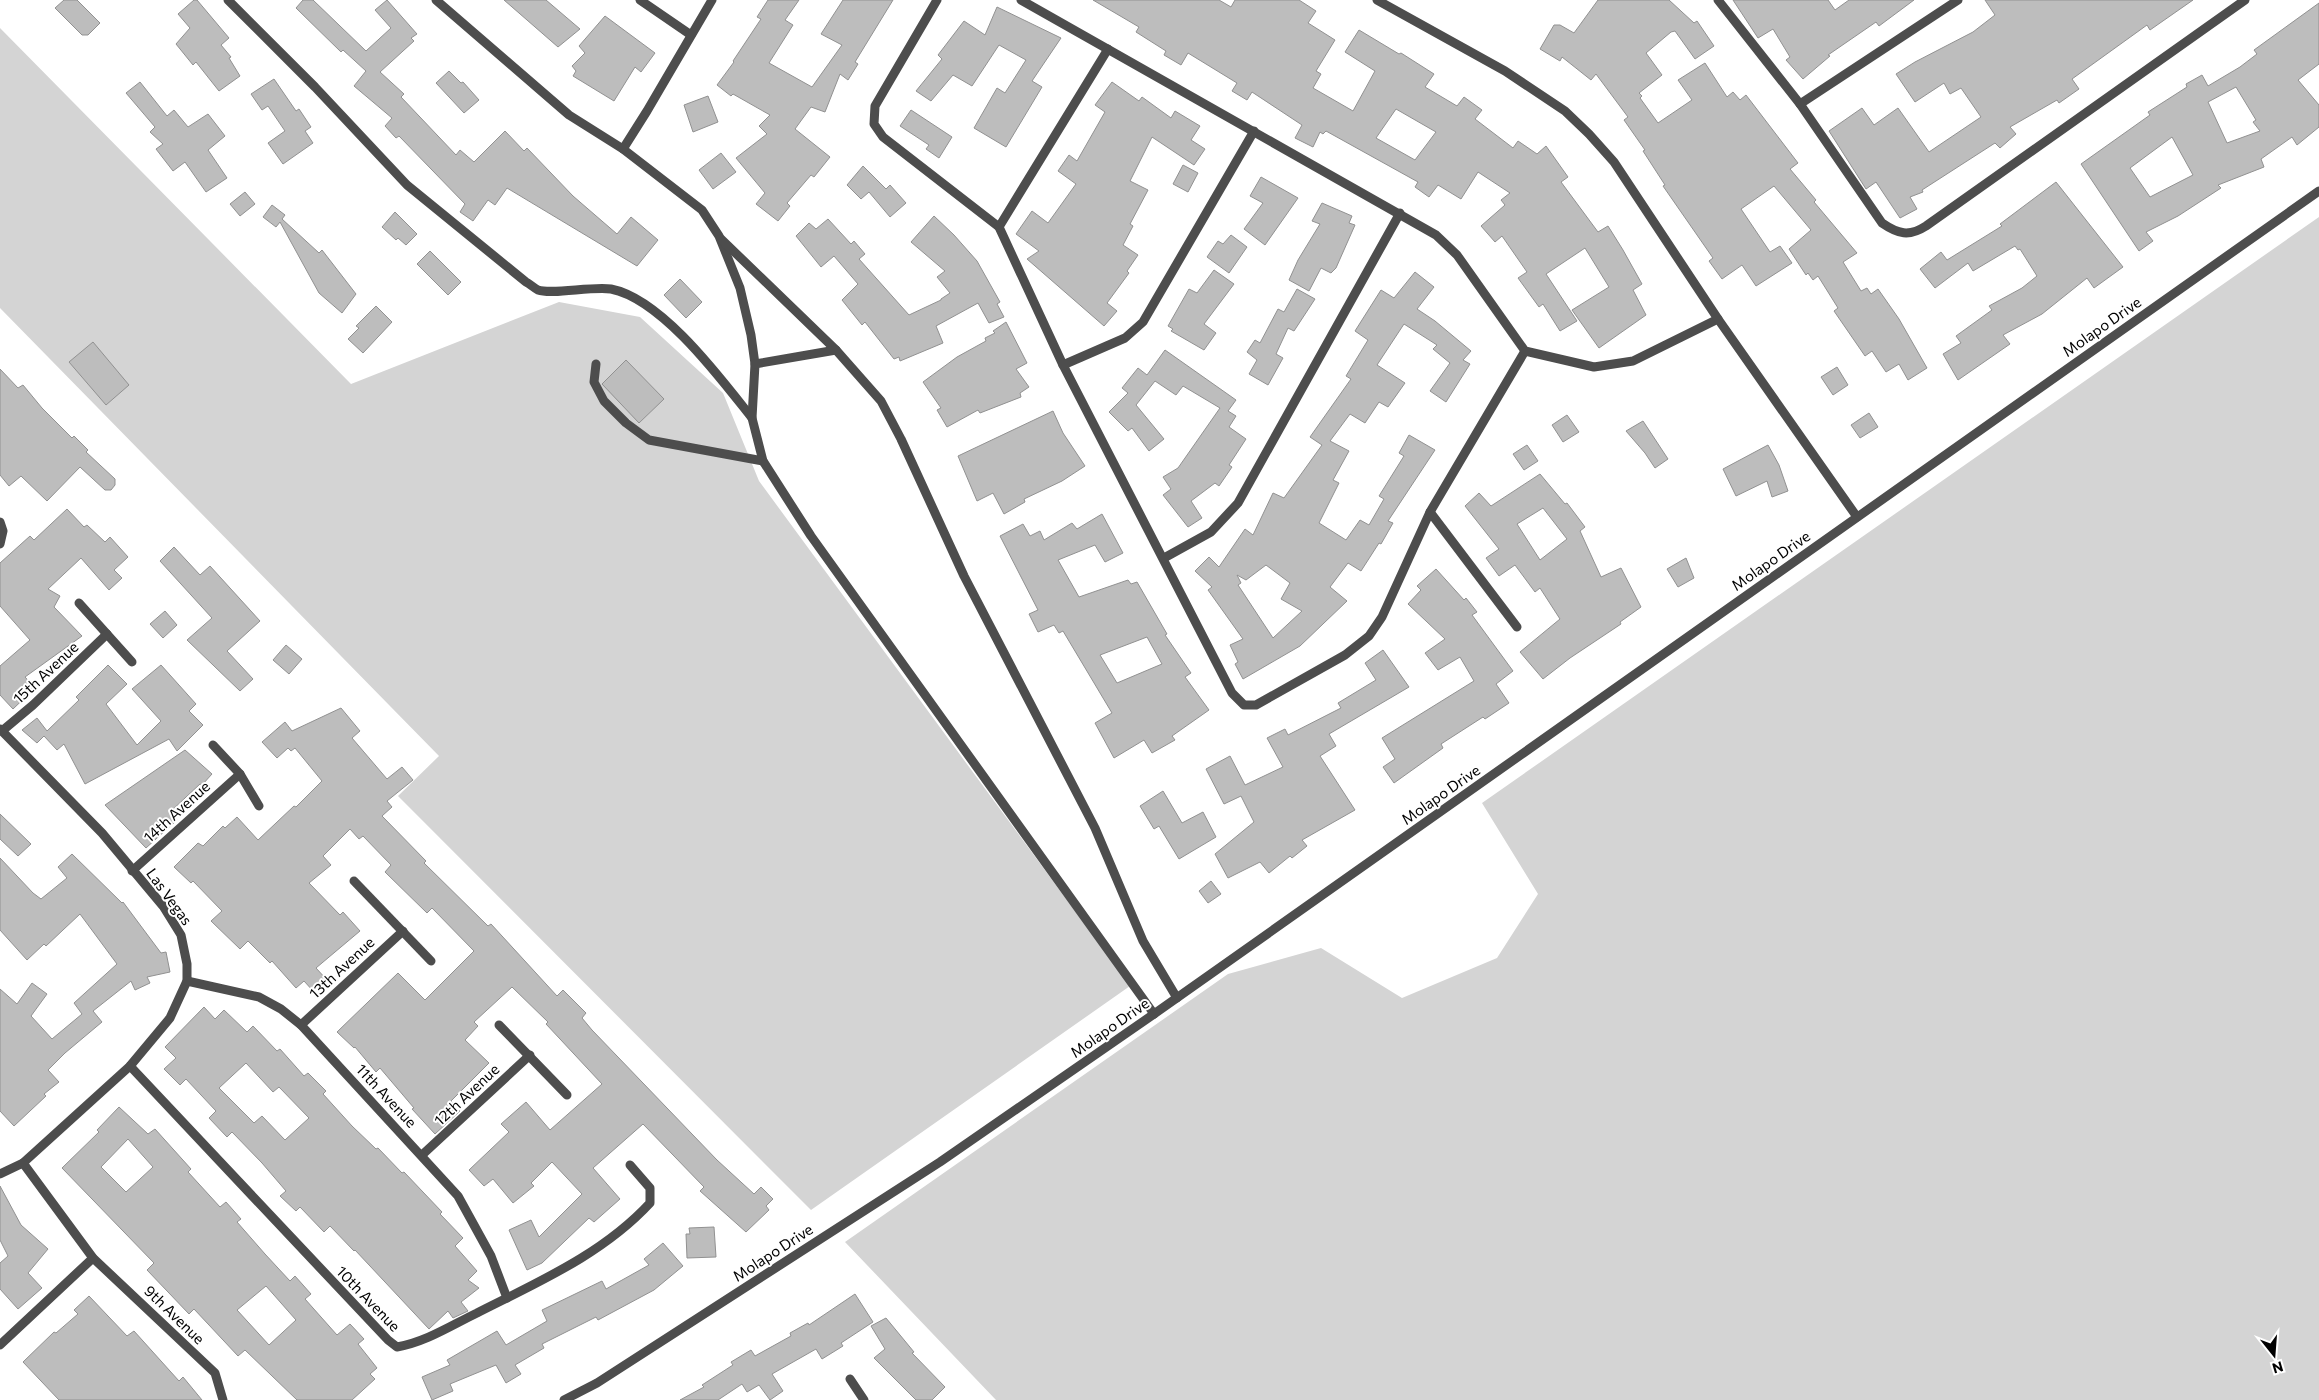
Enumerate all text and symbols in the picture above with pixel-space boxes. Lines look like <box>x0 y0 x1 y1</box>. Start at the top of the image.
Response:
street label: Molapo Drive <box>2059 292 2144 360</box>
street label: Molapo Drive <box>1728 526 1813 594</box>
street label: 15th Avenue <box>9 637 82 707</box>
street label: Molapo Drive <box>1398 760 1483 828</box>
street label: 14th Avenue <box>139 777 213 846</box>
street label: Las Vegas <box>143 864 197 929</box>
street label: 13th Avenue <box>305 932 378 1002</box>
street label: Molapo Drive <box>1067 993 1152 1061</box>
street label: 11th Avenue <box>353 1060 421 1131</box>
street label: 12th Avenue <box>430 1060 503 1129</box>
street label: Molapo Drive <box>729 1220 816 1285</box>
street label: 10th Avenue <box>333 1262 404 1335</box>
street label: 9th Avenue <box>141 1281 209 1347</box>
north arrow <box>2249 1330 2299 1380</box>
text: N <box>2270 1358 2285 1378</box>

